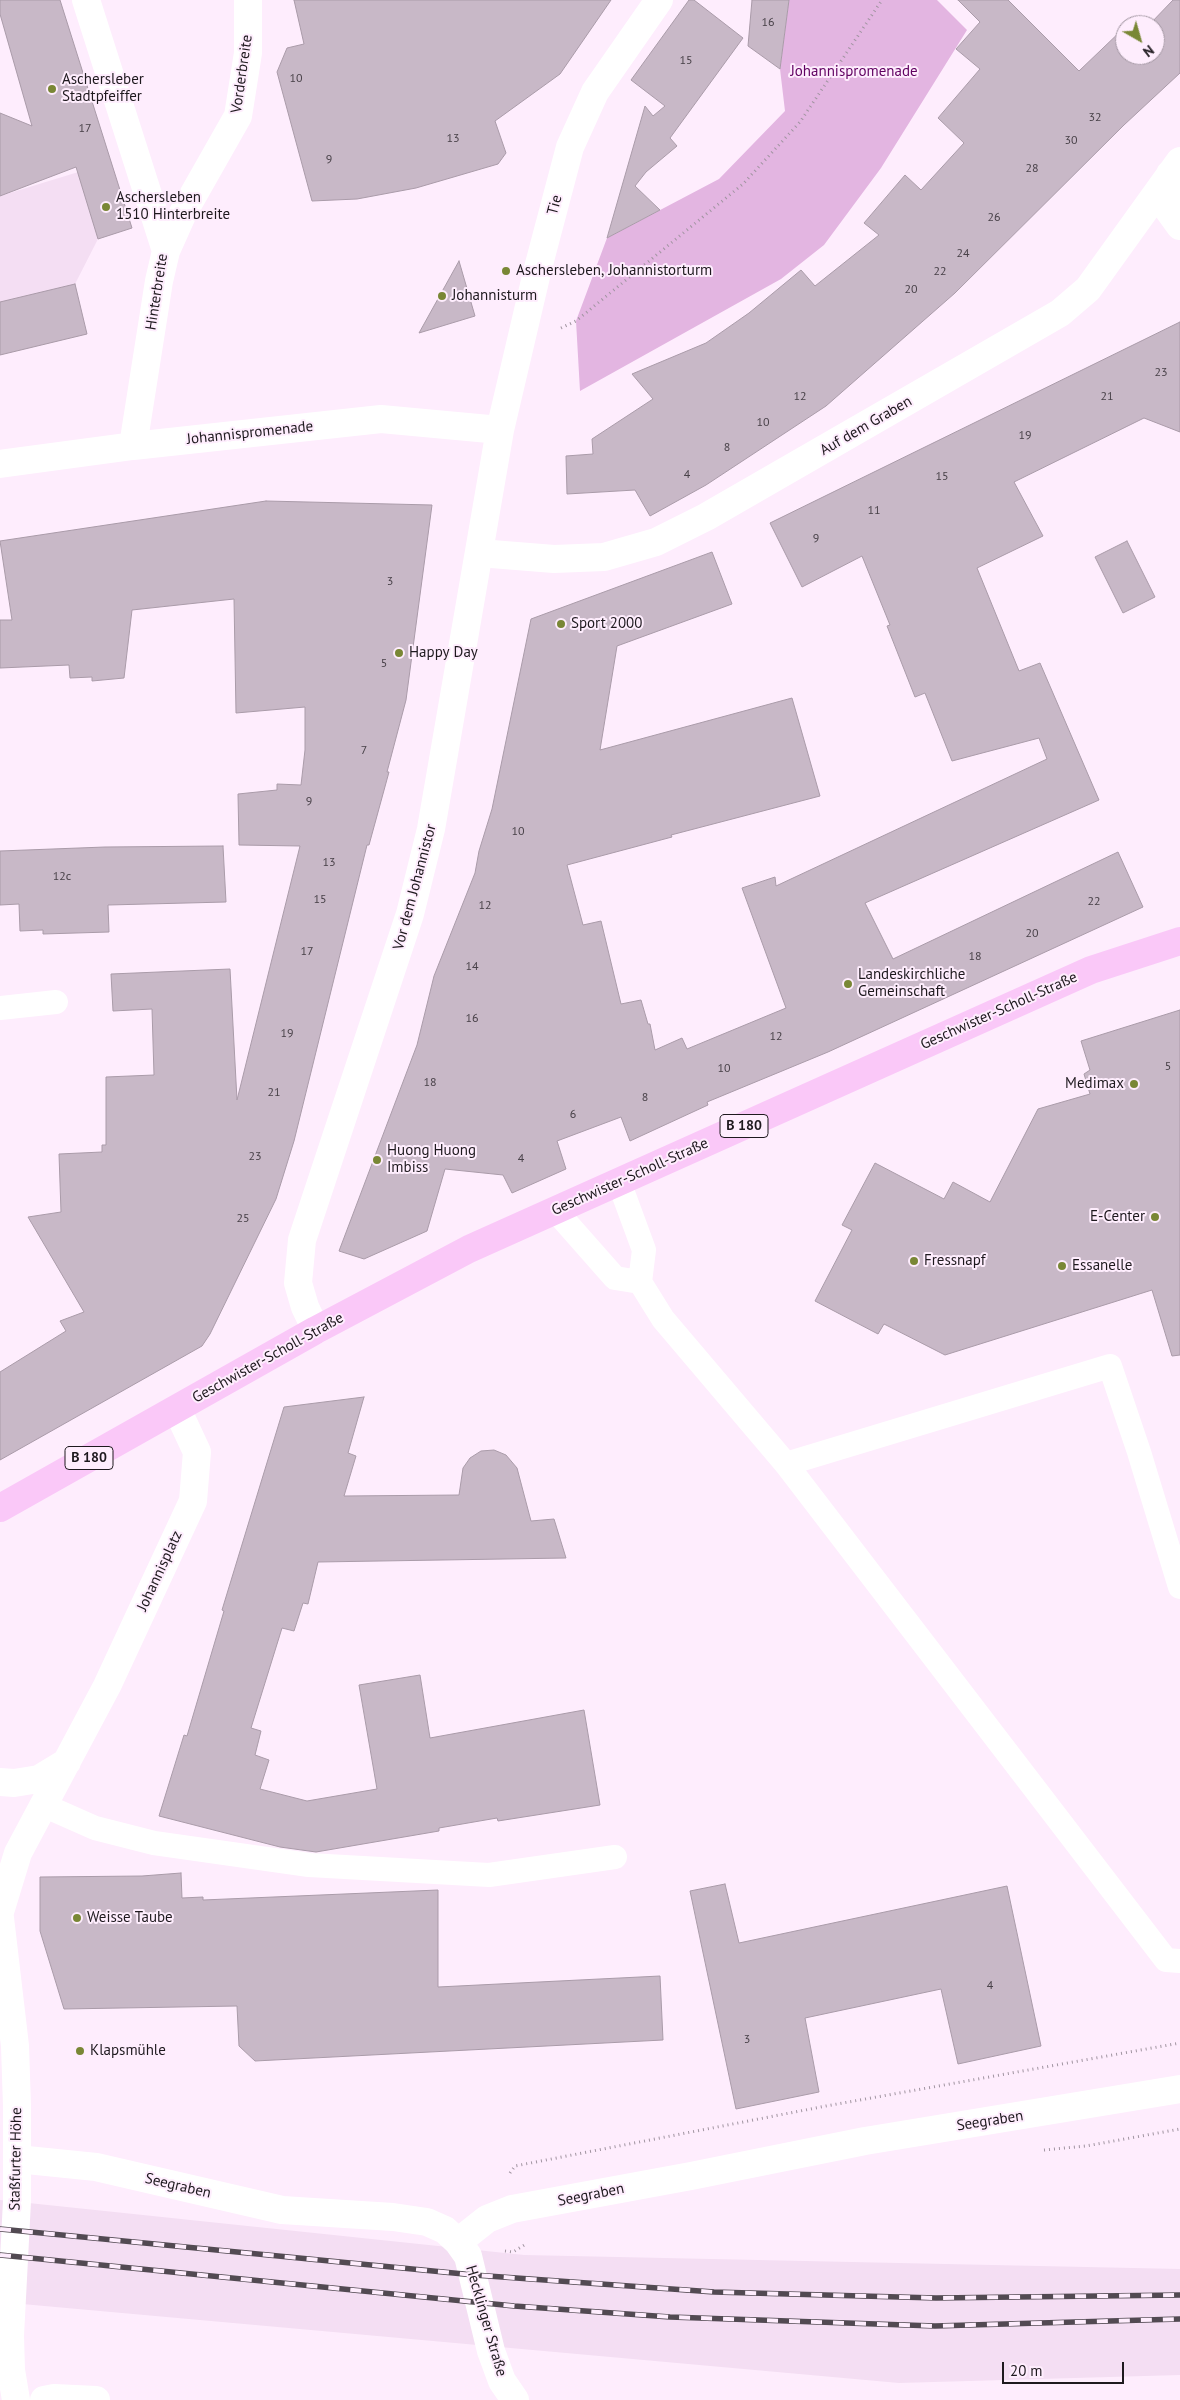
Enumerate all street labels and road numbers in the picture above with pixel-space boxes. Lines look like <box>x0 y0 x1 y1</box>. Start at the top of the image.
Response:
street label: Vorderbreite <box>228 34 256 114</box>
street label: Tie <box>544 193 566 217</box>
street label: Hinterbreite <box>142 252 172 332</box>
street label: Auf dem Graben <box>817 392 915 460</box>
street label: Johannispromenade <box>186 417 314 449</box>
street label: Vor dem Johannistor <box>390 822 440 952</box>
street label: Geschwister-Scholl-Straße <box>918 968 1080 1054</box>
road number: B 180 <box>720 1114 768 1138</box>
street label: Geschwister-Scholl-Straße <box>549 1134 711 1220</box>
street label: Geschwister-Scholl-Straße <box>189 1309 347 1407</box>
road number: B 180 <box>65 1446 113 1470</box>
street label: Johannisplatz <box>134 1528 186 1614</box>
street label: Staßfurter Höhe <box>6 2107 26 2211</box>
street label: Seegraben <box>955 2107 1025 2135</box>
street label: Seegraben <box>143 2170 213 2202</box>
street label: Seegraben <box>556 2180 626 2210</box>
street label: Hecklinger Straße <box>462 2263 510 2379</box>

